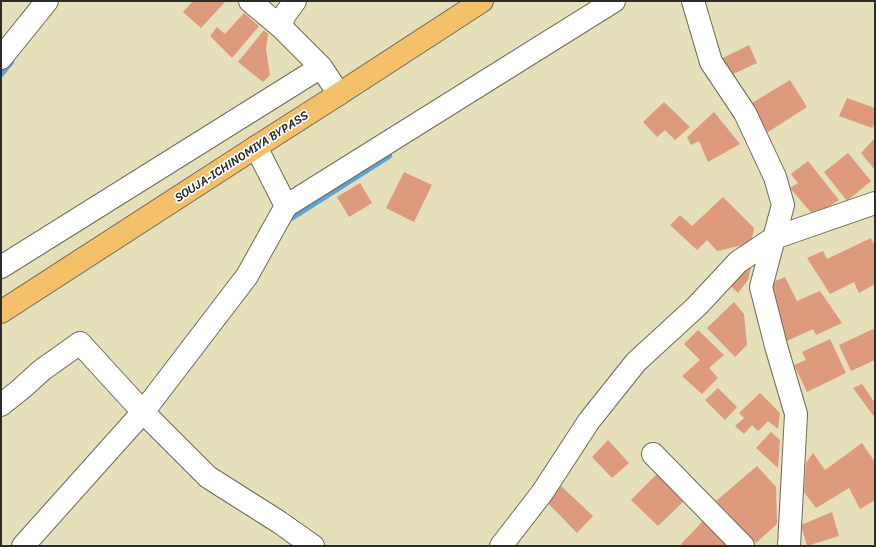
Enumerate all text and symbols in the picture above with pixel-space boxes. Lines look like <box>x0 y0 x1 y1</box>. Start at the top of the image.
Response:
street label: SOUJA-ICHINOMIYA BYPASS <box>172 108 312 206</box>

